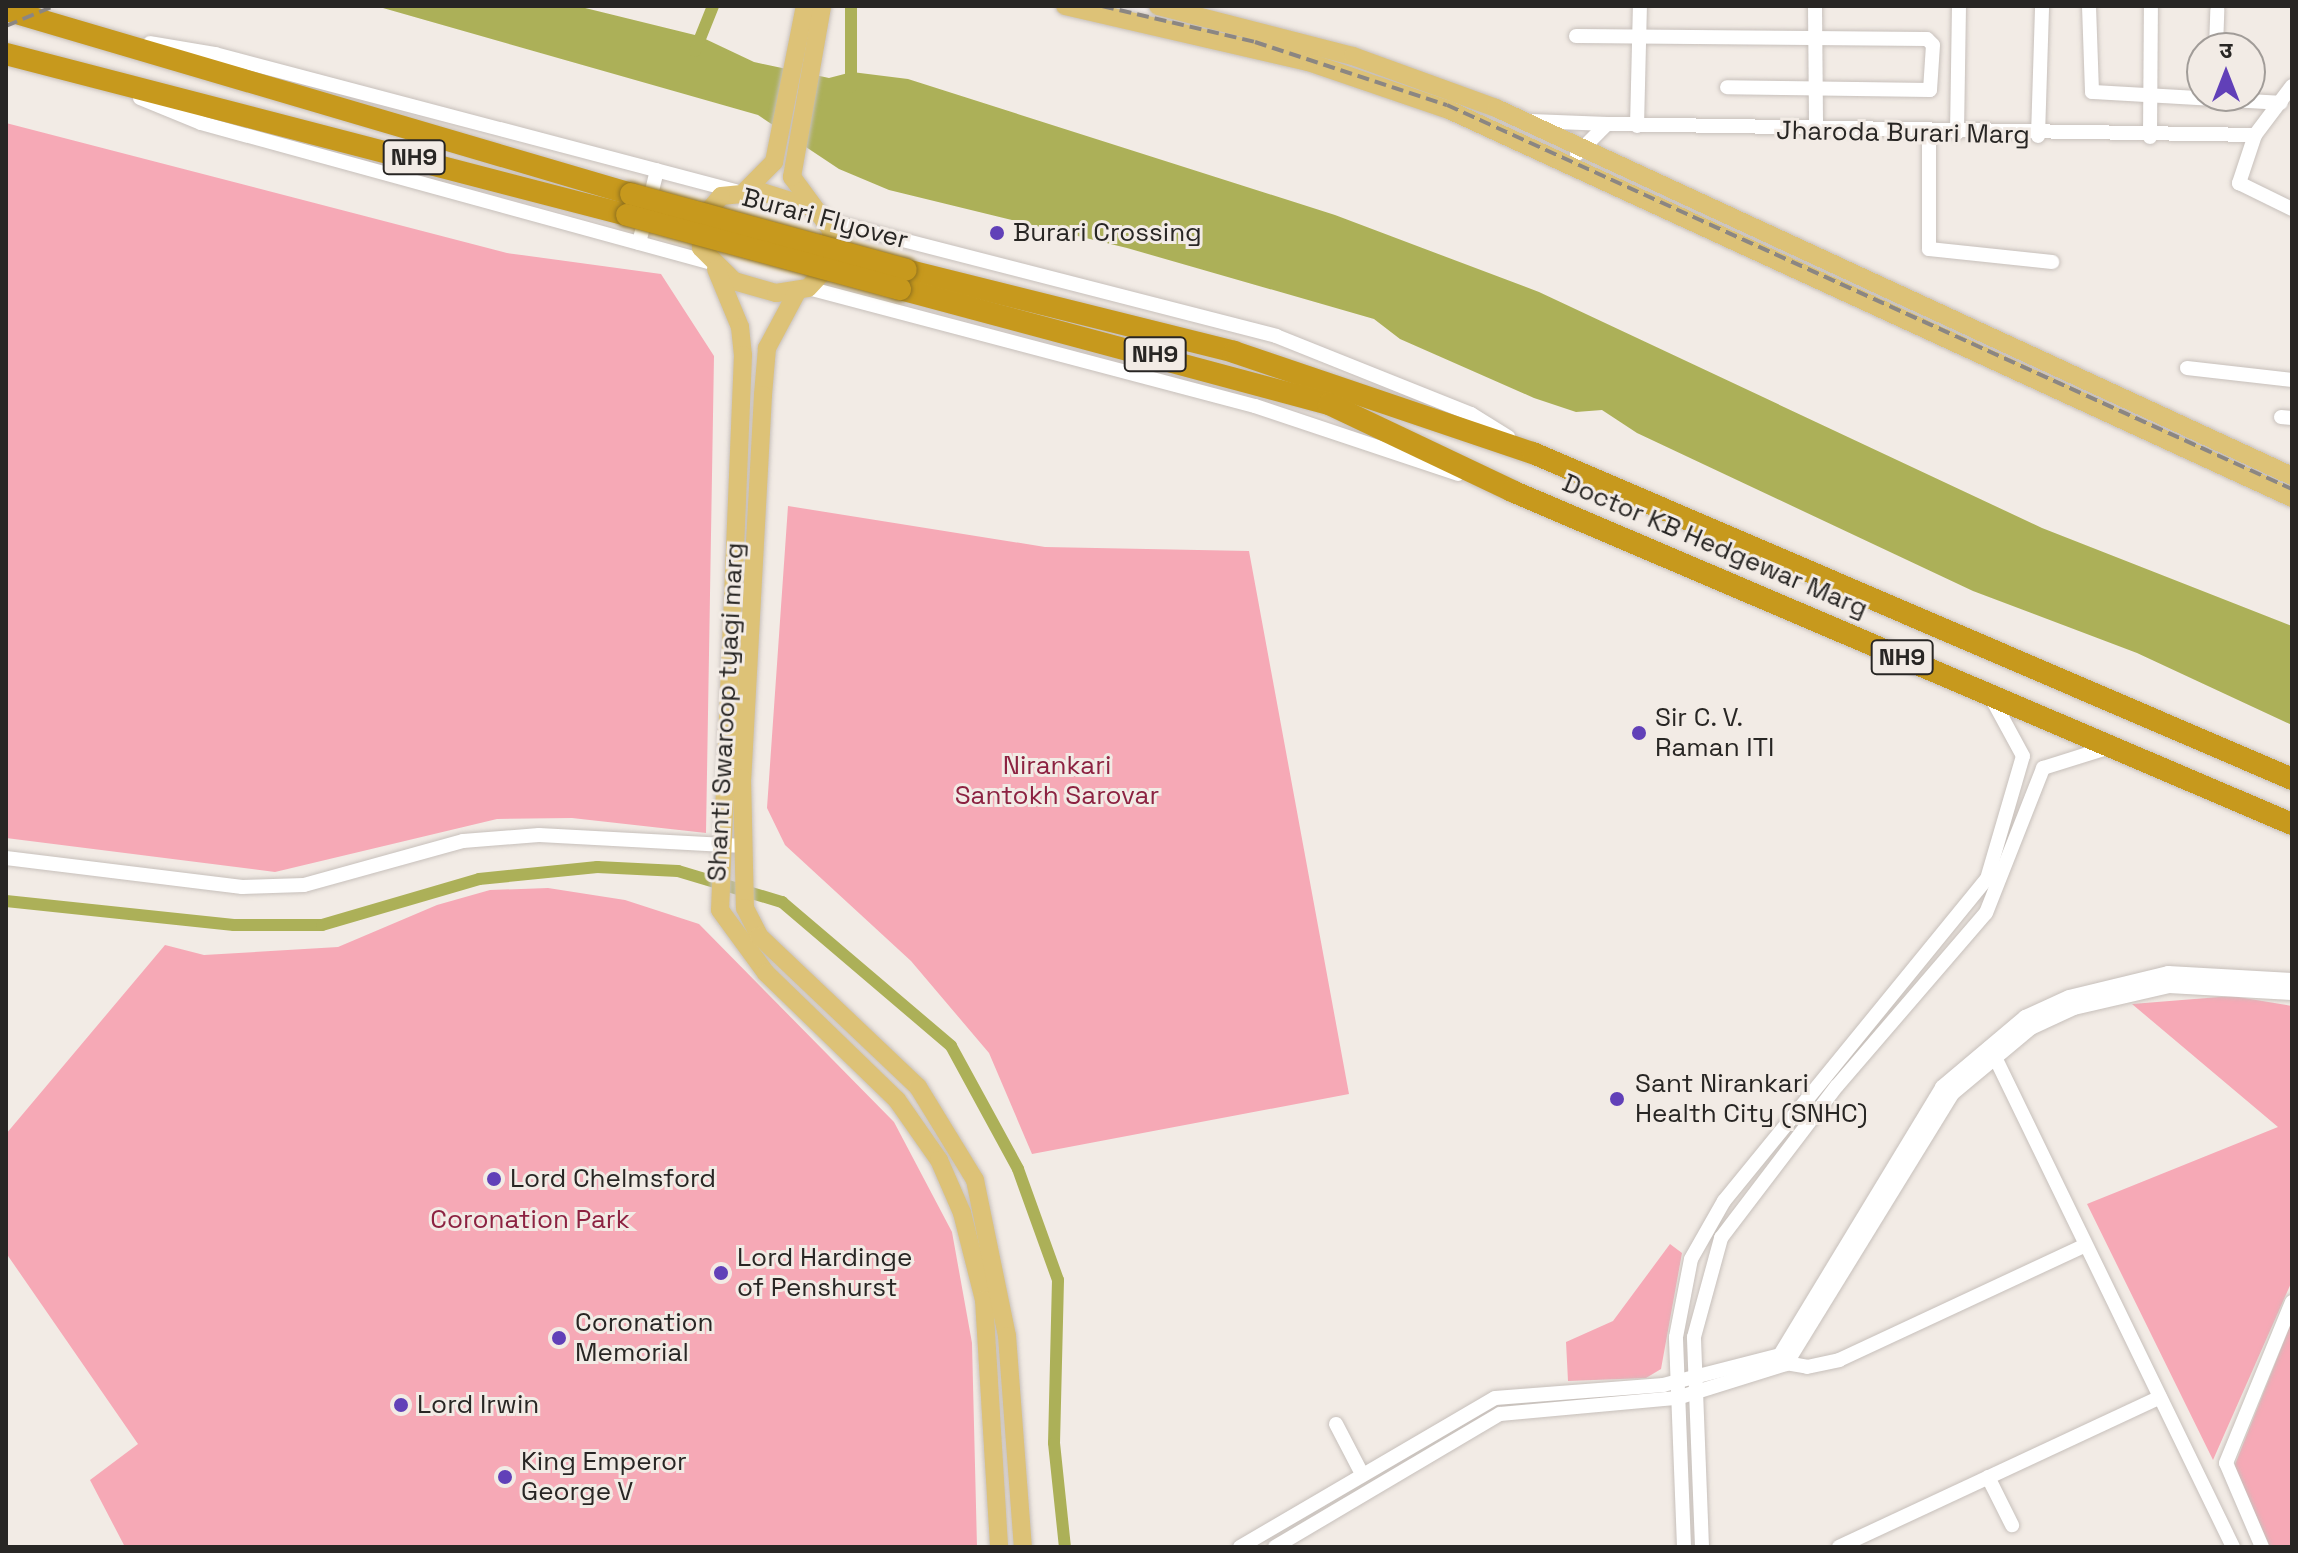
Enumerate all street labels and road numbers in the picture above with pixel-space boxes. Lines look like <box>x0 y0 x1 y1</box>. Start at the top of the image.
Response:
street label: Jharoda Burari Marg <box>1776 115 2030 151</box>
road number: NH9 <box>382 137 446 177</box>
street label: Burari Flyover <box>738 182 912 256</box>
road number: NH9 <box>1123 334 1187 374</box>
street label: Doctor KB Hedgewar Marg <box>1558 467 1872 625</box>
street label: Shanti Swaroop tyagi marg <box>702 542 750 882</box>
road number: NH9 <box>1870 637 1934 677</box>

